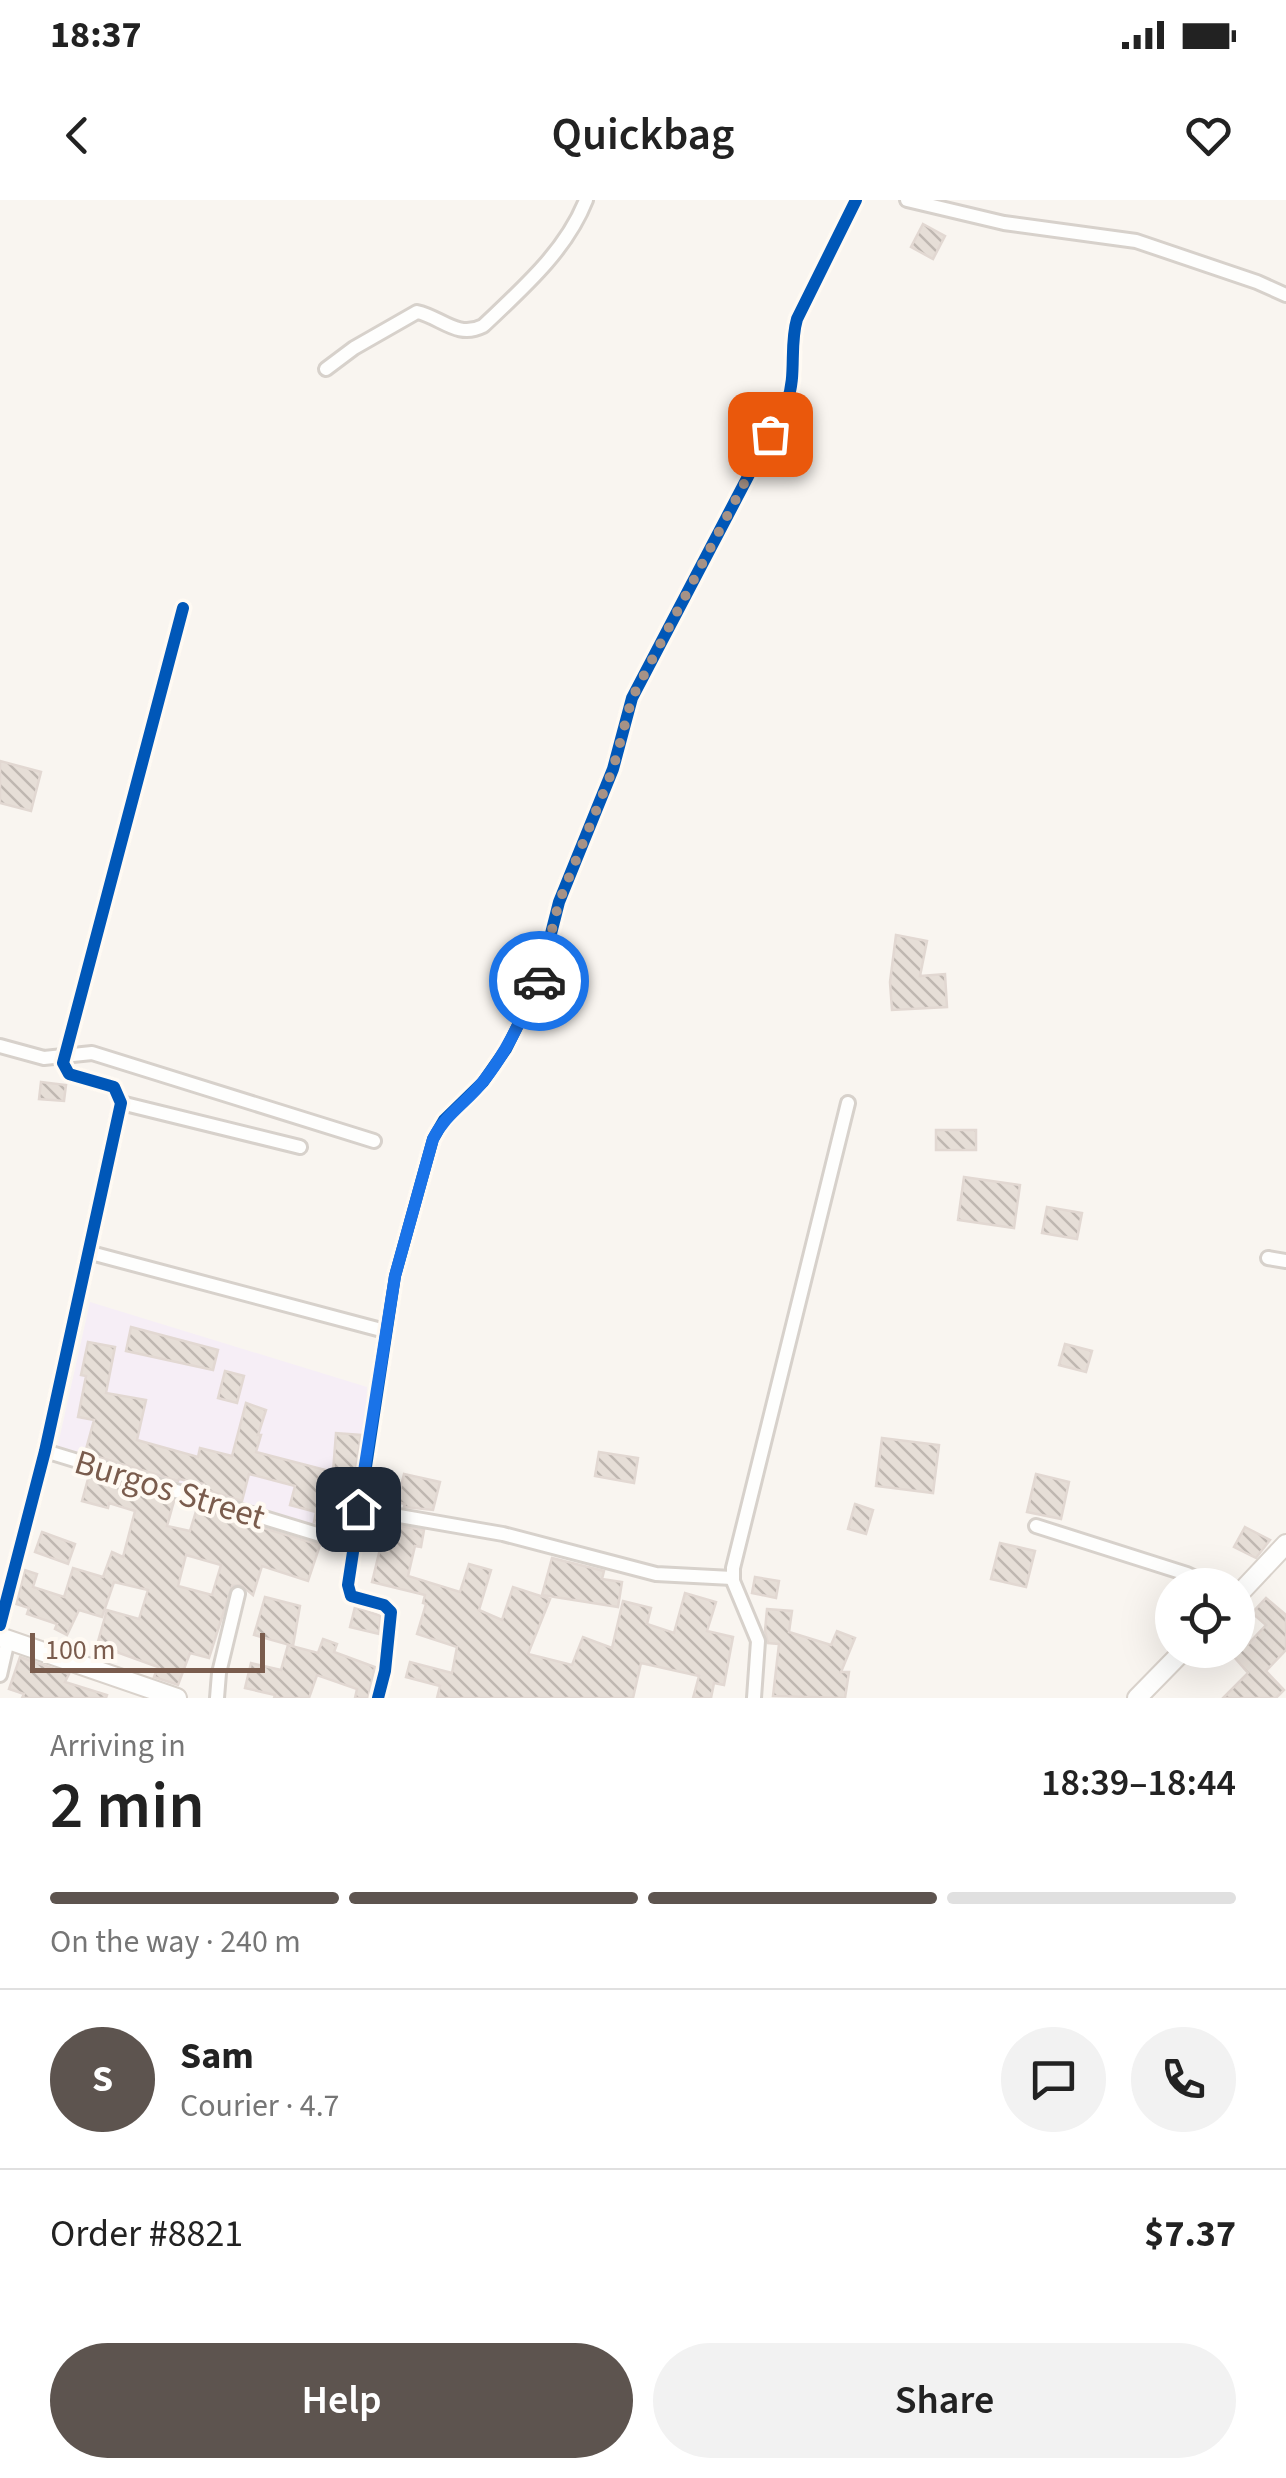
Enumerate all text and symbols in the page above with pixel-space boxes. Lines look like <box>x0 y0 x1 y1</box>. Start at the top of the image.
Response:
text: 18:37 <box>50 8 142 62</box>
text: Quickbag <box>552 103 734 167</box>
icon: back <box>50 108 105 163</box>
icon: heart <box>1181 108 1236 163</box>
pin <box>728 392 813 477</box>
icon: bag <box>743 407 798 462</box>
courier <box>489 931 589 1031</box>
icon: car <box>512 954 567 1009</box>
street label: Burgos Street <box>68 1437 271 1543</box>
pin <box>316 1467 401 1552</box>
icon: home <box>331 1482 386 1537</box>
map controls <box>1155 1568 1255 1668</box>
button: locate <box>1155 1568 1255 1668</box>
scale bar <box>30 1628 265 1672</box>
text: 100 m <box>45 1630 116 1670</box>
text: Arriving in <box>50 1723 186 1769</box>
text: 18:39–18:44 <box>1041 1756 1236 1810</box>
text: 2 min <box>50 1760 205 1853</box>
text: On the way · 240 m <box>50 1919 301 1965</box>
button: chat <box>1001 2027 1106 2132</box>
button: phone <box>1131 2027 1236 2132</box>
text: Sam <box>180 2029 254 2083</box>
text: S <box>92 2052 113 2106</box>
text: Courier · 4.7 <box>180 2083 340 2129</box>
text: Order #8821 <box>50 2207 243 2261</box>
text: $7.37 <box>1144 2207 1236 2261</box>
button: Help <box>50 2343 633 2458</box>
button: Share <box>653 2343 1236 2458</box>

